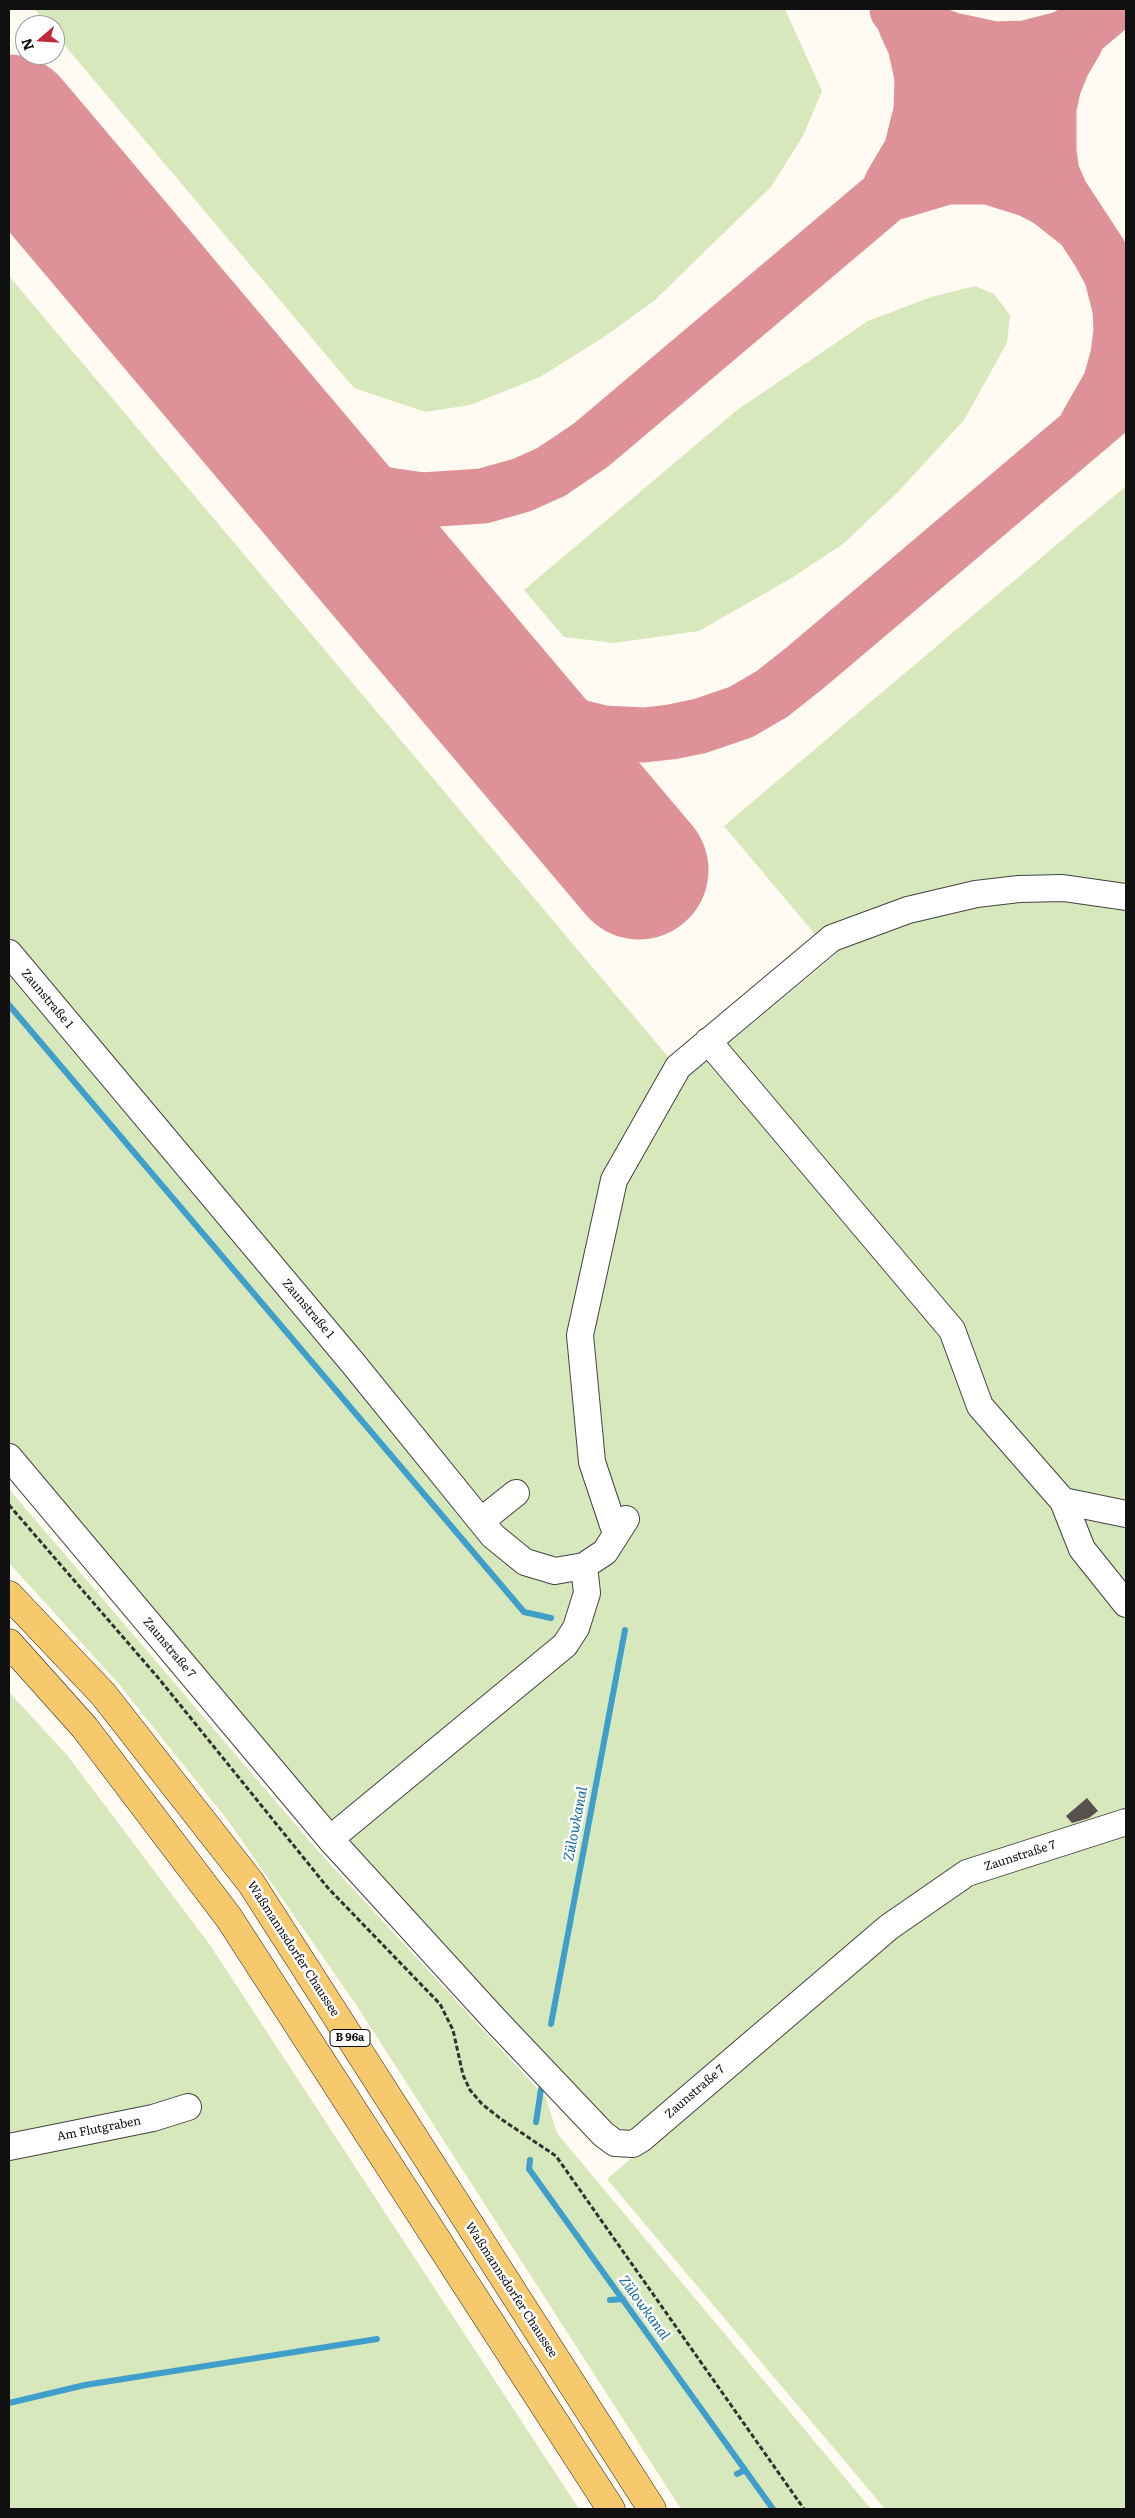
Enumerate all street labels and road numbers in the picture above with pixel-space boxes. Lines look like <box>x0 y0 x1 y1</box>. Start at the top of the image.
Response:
street label: Zaunstraße 1 <box>18 966 76 1032</box>
street label: Zaunstraße 1 <box>279 1276 337 1342</box>
street label: Zaunstraße 7 <box>140 1615 198 1681</box>
street label: Zaunstraße 7 <box>982 1838 1058 1874</box>
street label: Waßmannsdorfer Chaussee <box>244 1879 342 2019</box>
road number: B 96a <box>330 2030 370 2046</box>
street label: Zaunstraße 7 <box>662 2062 728 2122</box>
street label: Am Flutgraben <box>56 2114 142 2144</box>
street label: Waßmannsdorfer Chaussee <box>462 2220 560 2360</box>

